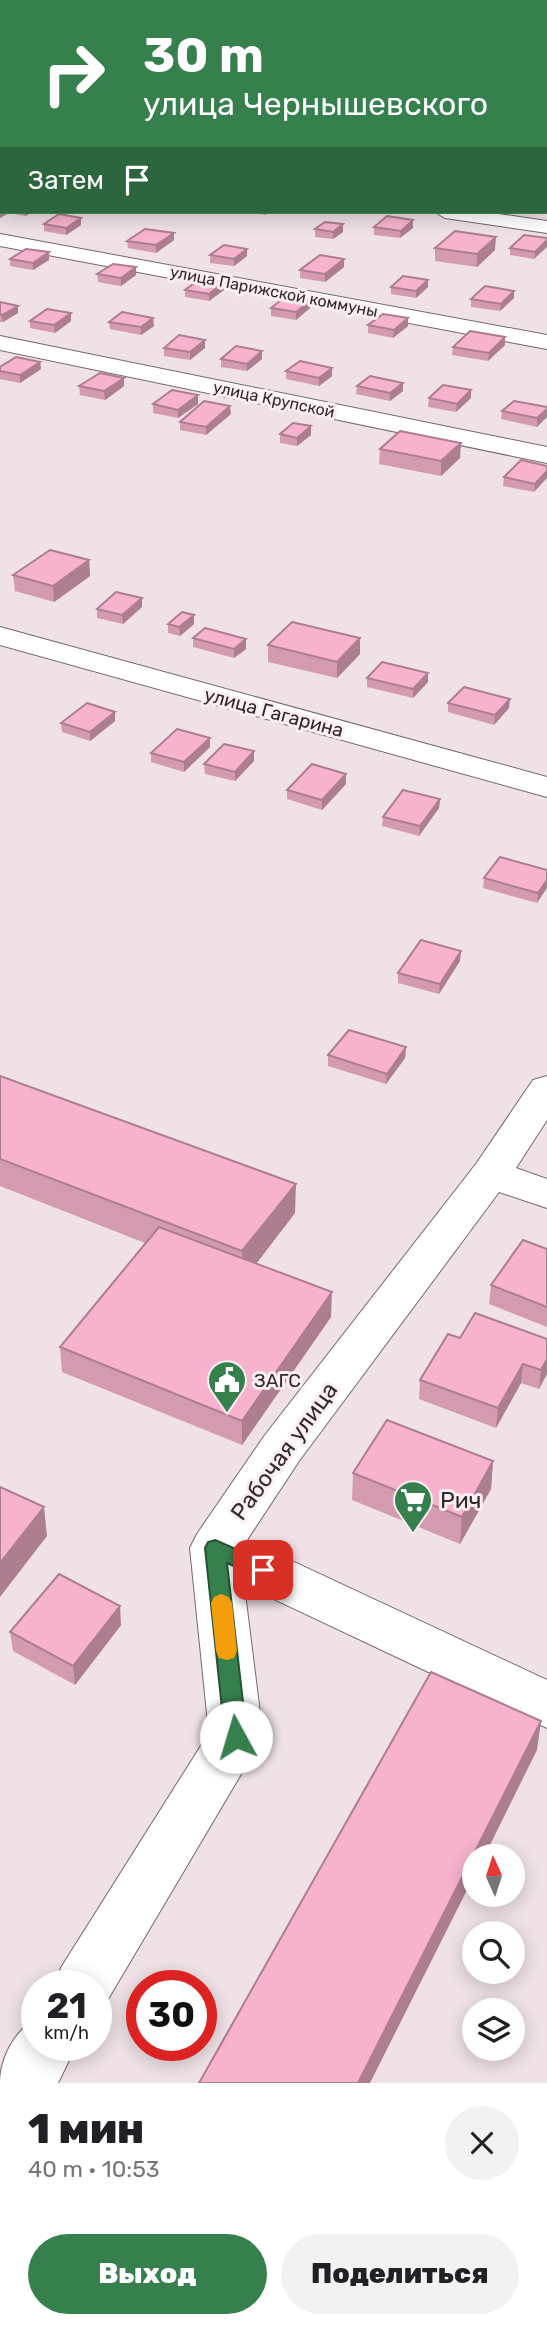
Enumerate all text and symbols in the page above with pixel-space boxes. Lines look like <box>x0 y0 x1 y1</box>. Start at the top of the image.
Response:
text: 30 m <box>143 26 264 84</box>
icon: right <box>28 28 119 119</box>
text: улица Чернышевского <box>143 85 488 123</box>
icon: arrive <box>118 161 156 199</box>
text: Затем <box>28 165 104 196</box>
street label: улица Парижской коммуны <box>168 262 379 321</box>
street label: улица Крупской <box>211 377 336 422</box>
street label: улица Гагарина <box>202 683 346 742</box>
public building icon: ЗАГС <box>206 1359 248 1414</box>
place label: ЗАГС <box>254 1369 301 1392</box>
street label: Рабочая улица <box>225 1377 343 1525</box>
supermarket icon: Рич <box>392 1479 434 1534</box>
place label: Рич <box>440 1486 481 1514</box>
pin <box>233 1540 293 1600</box>
icon: arrive <box>244 1551 282 1589</box>
position arrow <box>199 1700 273 1774</box>
north arrow <box>462 1844 525 1908</box>
map controls <box>462 1844 525 2061</box>
button: search <box>462 1921 525 1984</box>
speed limit sign: 30 <box>126 1970 217 2061</box>
text: 21 <box>46 1985 87 2027</box>
button: layers <box>462 1998 525 2061</box>
text: km/h <box>44 2022 89 2044</box>
text: 1 мин <box>28 2104 144 2154</box>
button: close <box>445 2106 519 2180</box>
text: 40 m · 10:53 <box>28 2155 160 2183</box>
button: Выход <box>28 2234 267 2314</box>
button: Поделиться <box>281 2234 519 2314</box>

